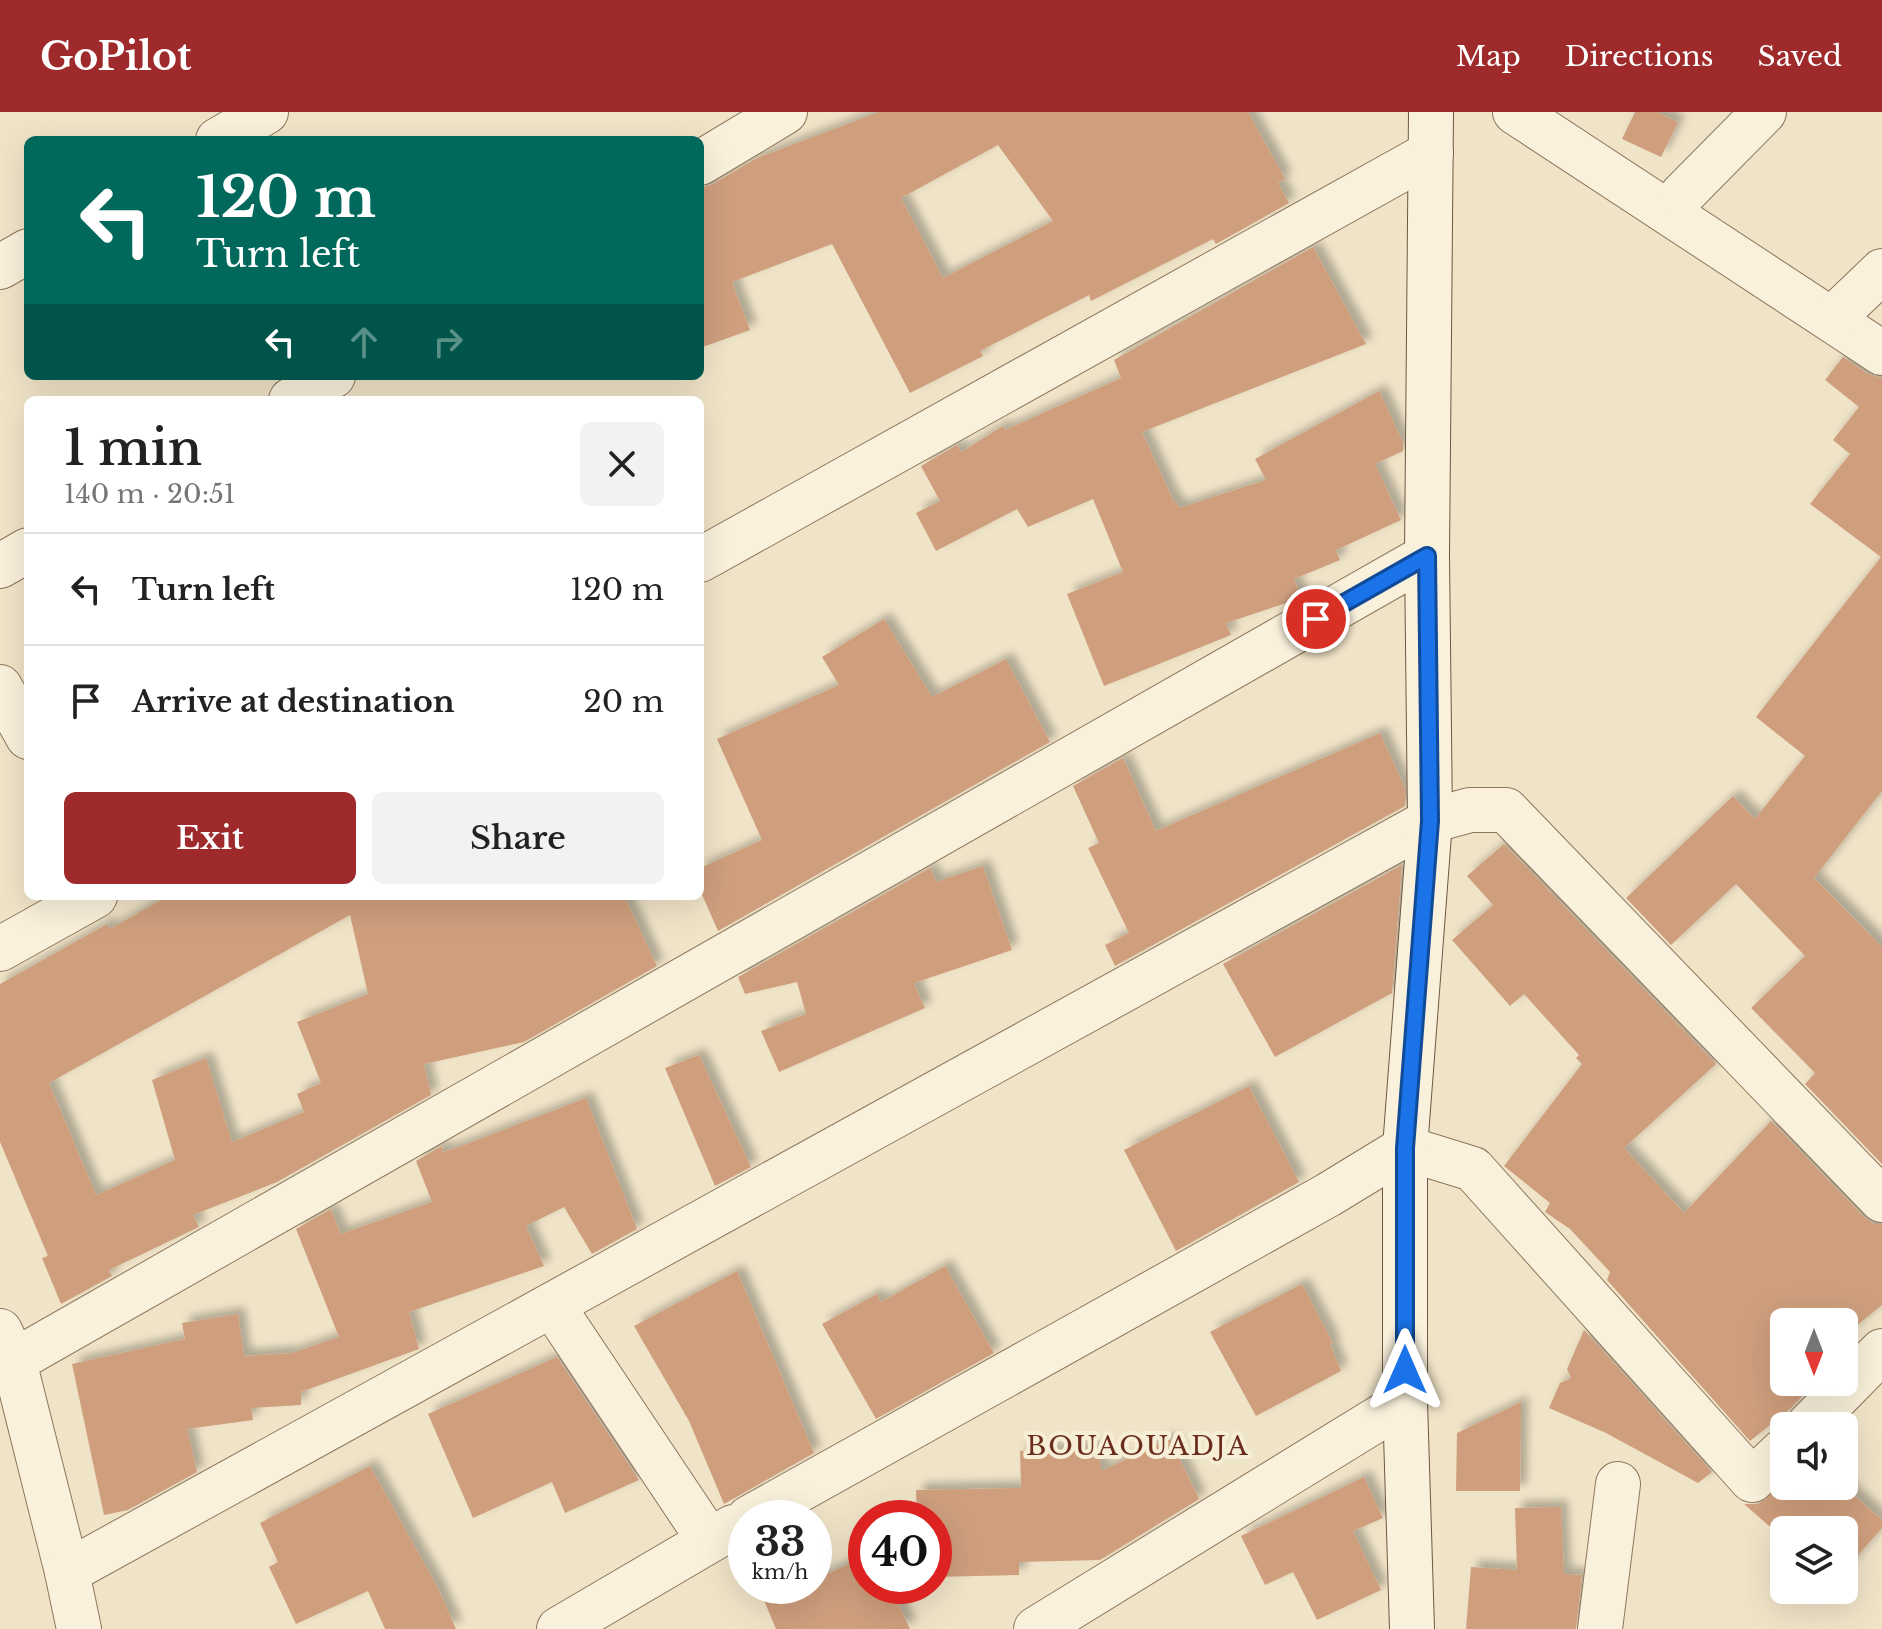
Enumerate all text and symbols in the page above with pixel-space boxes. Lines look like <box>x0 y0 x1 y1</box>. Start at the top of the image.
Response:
text: GoPilot <box>40 33 192 80</box>
text: Map <box>1456 39 1521 74</box>
text: Directions <box>1565 39 1714 74</box>
text: Saved <box>1758 39 1842 74</box>
text: 120 m <box>196 163 376 232</box>
icon: left <box>64 168 168 272</box>
text: Turn left <box>196 232 360 277</box>
icon: left <box>258 320 302 364</box>
icon: ahead <box>342 320 386 364</box>
icon: right <box>426 320 470 364</box>
text: 1 min <box>64 418 202 478</box>
button: close <box>580 422 664 506</box>
text: 140 m · 20:51 <box>64 478 235 510</box>
icon: left <box>64 567 108 611</box>
text: Turn left <box>132 571 275 608</box>
text: 120 m <box>570 571 664 608</box>
pin <box>1282 585 1350 653</box>
icon: arrive <box>1294 597 1338 641</box>
icon: arrive <box>64 679 108 723</box>
text: Arrive at destination <box>132 683 455 720</box>
text: 20 m <box>583 683 664 720</box>
button: Exit <box>64 792 356 884</box>
button: Share <box>372 792 664 884</box>
north arrow <box>1770 1308 1858 1396</box>
map controls <box>1770 1308 1858 1604</box>
position arrow <box>1363 1328 1447 1412</box>
button: sound <box>1770 1412 1858 1500</box>
district label: BOUAOUADJA <box>1026 1430 1250 1462</box>
speed limit sign: 40 <box>848 1500 952 1604</box>
button: layers <box>1770 1516 1858 1604</box>
text: 33 <box>755 1517 805 1567</box>
text: km/h <box>752 1560 808 1584</box>

